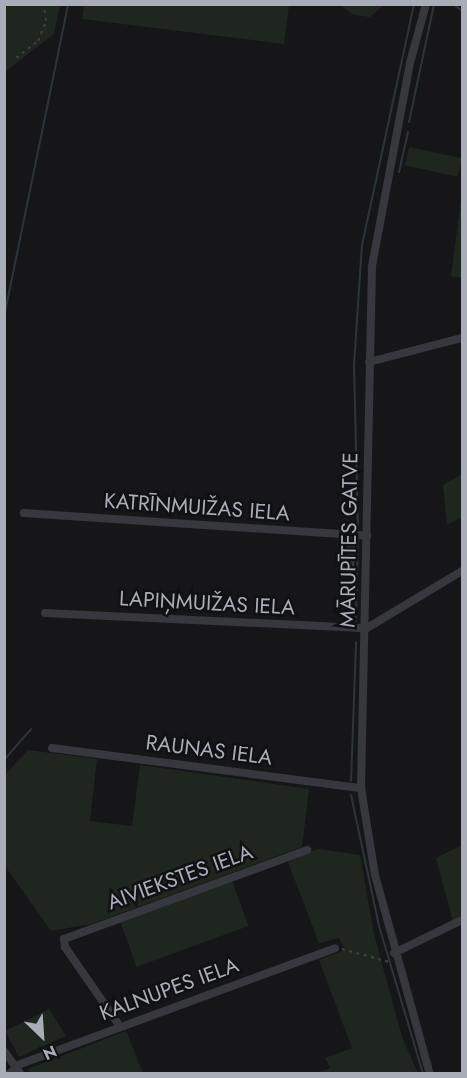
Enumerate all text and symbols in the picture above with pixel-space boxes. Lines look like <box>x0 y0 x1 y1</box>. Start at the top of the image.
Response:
street label: MĀRUPĪTES GATVE <box>335 452 363 628</box>
street label: KATRĪNMUIŽAS IELA <box>103 488 291 526</box>
street label: LAPIŅMUIŽAS IELA <box>119 586 295 620</box>
street label: RAUNAS IELA <box>144 730 274 770</box>
street label: AIVIEKSTES IELA <box>104 839 256 915</box>
street label: KALNUPES IELA <box>96 952 242 1026</box>
north arrow <box>12 1006 72 1066</box>
text: N <box>39 1040 60 1066</box>

